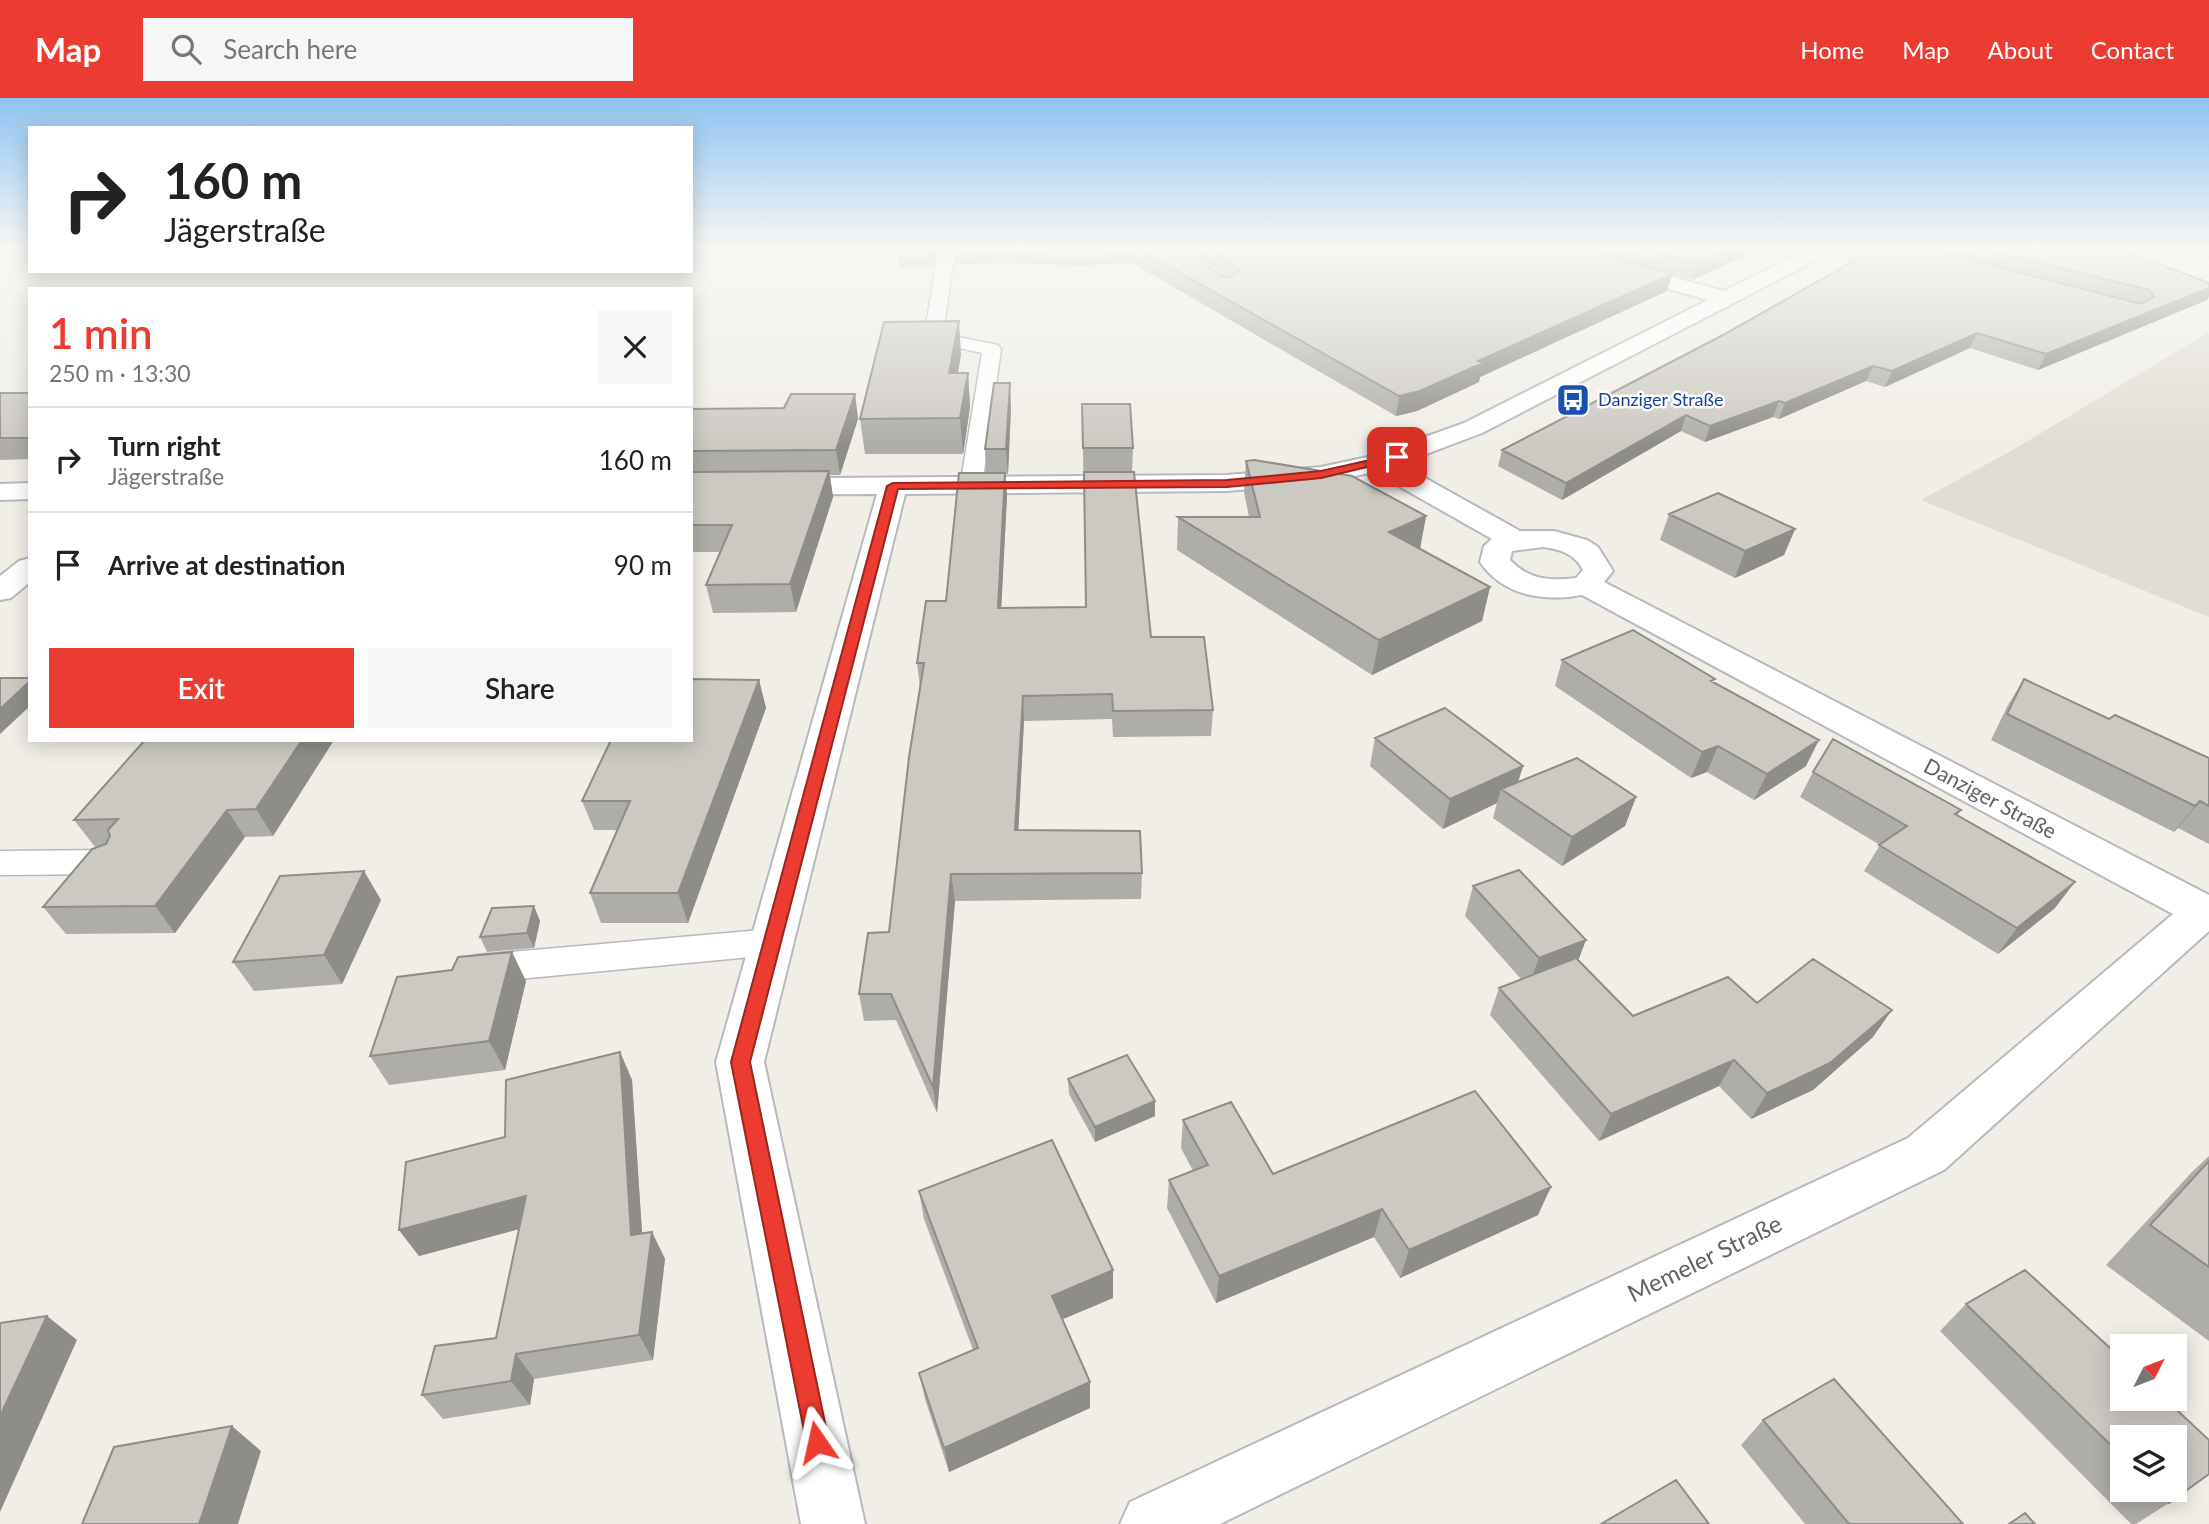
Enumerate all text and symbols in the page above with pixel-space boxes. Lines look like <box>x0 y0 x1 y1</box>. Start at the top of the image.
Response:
search box <box>143 18 633 81</box>
text: Map <box>35 29 101 69</box>
icon: search <box>167 30 205 68</box>
text: Search here <box>223 33 357 65</box>
text: Home <box>1800 35 1864 64</box>
text: Map <box>1902 35 1950 64</box>
text: About <box>1988 35 2053 64</box>
text: Contact <box>2091 35 2174 64</box>
text: 160 m <box>164 151 302 209</box>
icon: right <box>49 154 140 245</box>
text: Jägerstraße <box>164 210 326 249</box>
text: 1 min <box>49 308 153 358</box>
button: close <box>598 310 672 384</box>
text: 250 m · 13:30 <box>49 359 191 387</box>
bus stop icon: Danziger Straße <box>1554 381 1592 419</box>
place label: Danziger Straße <box>1598 388 1724 410</box>
pin <box>1367 427 1427 487</box>
text: Turn right <box>108 430 221 462</box>
icon: arrive <box>1378 438 1416 476</box>
icon: right <box>49 441 87 479</box>
text: 160 m <box>599 444 672 476</box>
text: Jägerstraße <box>108 462 224 490</box>
icon: arrive <box>49 546 87 584</box>
text: Arrive at destination <box>108 549 345 581</box>
text: 90 m <box>614 549 672 581</box>
button: Exit <box>49 648 354 728</box>
button: Share <box>368 648 672 728</box>
street label: Danziger Straße <box>1920 752 2061 843</box>
street label: Memeler Straße <box>1623 1208 1786 1307</box>
north arrow <box>2110 1334 2188 1410</box>
map controls <box>2110 1334 2187 1502</box>
position arrow <box>780 1405 854 1479</box>
button: layers <box>2110 1425 2187 1502</box>

